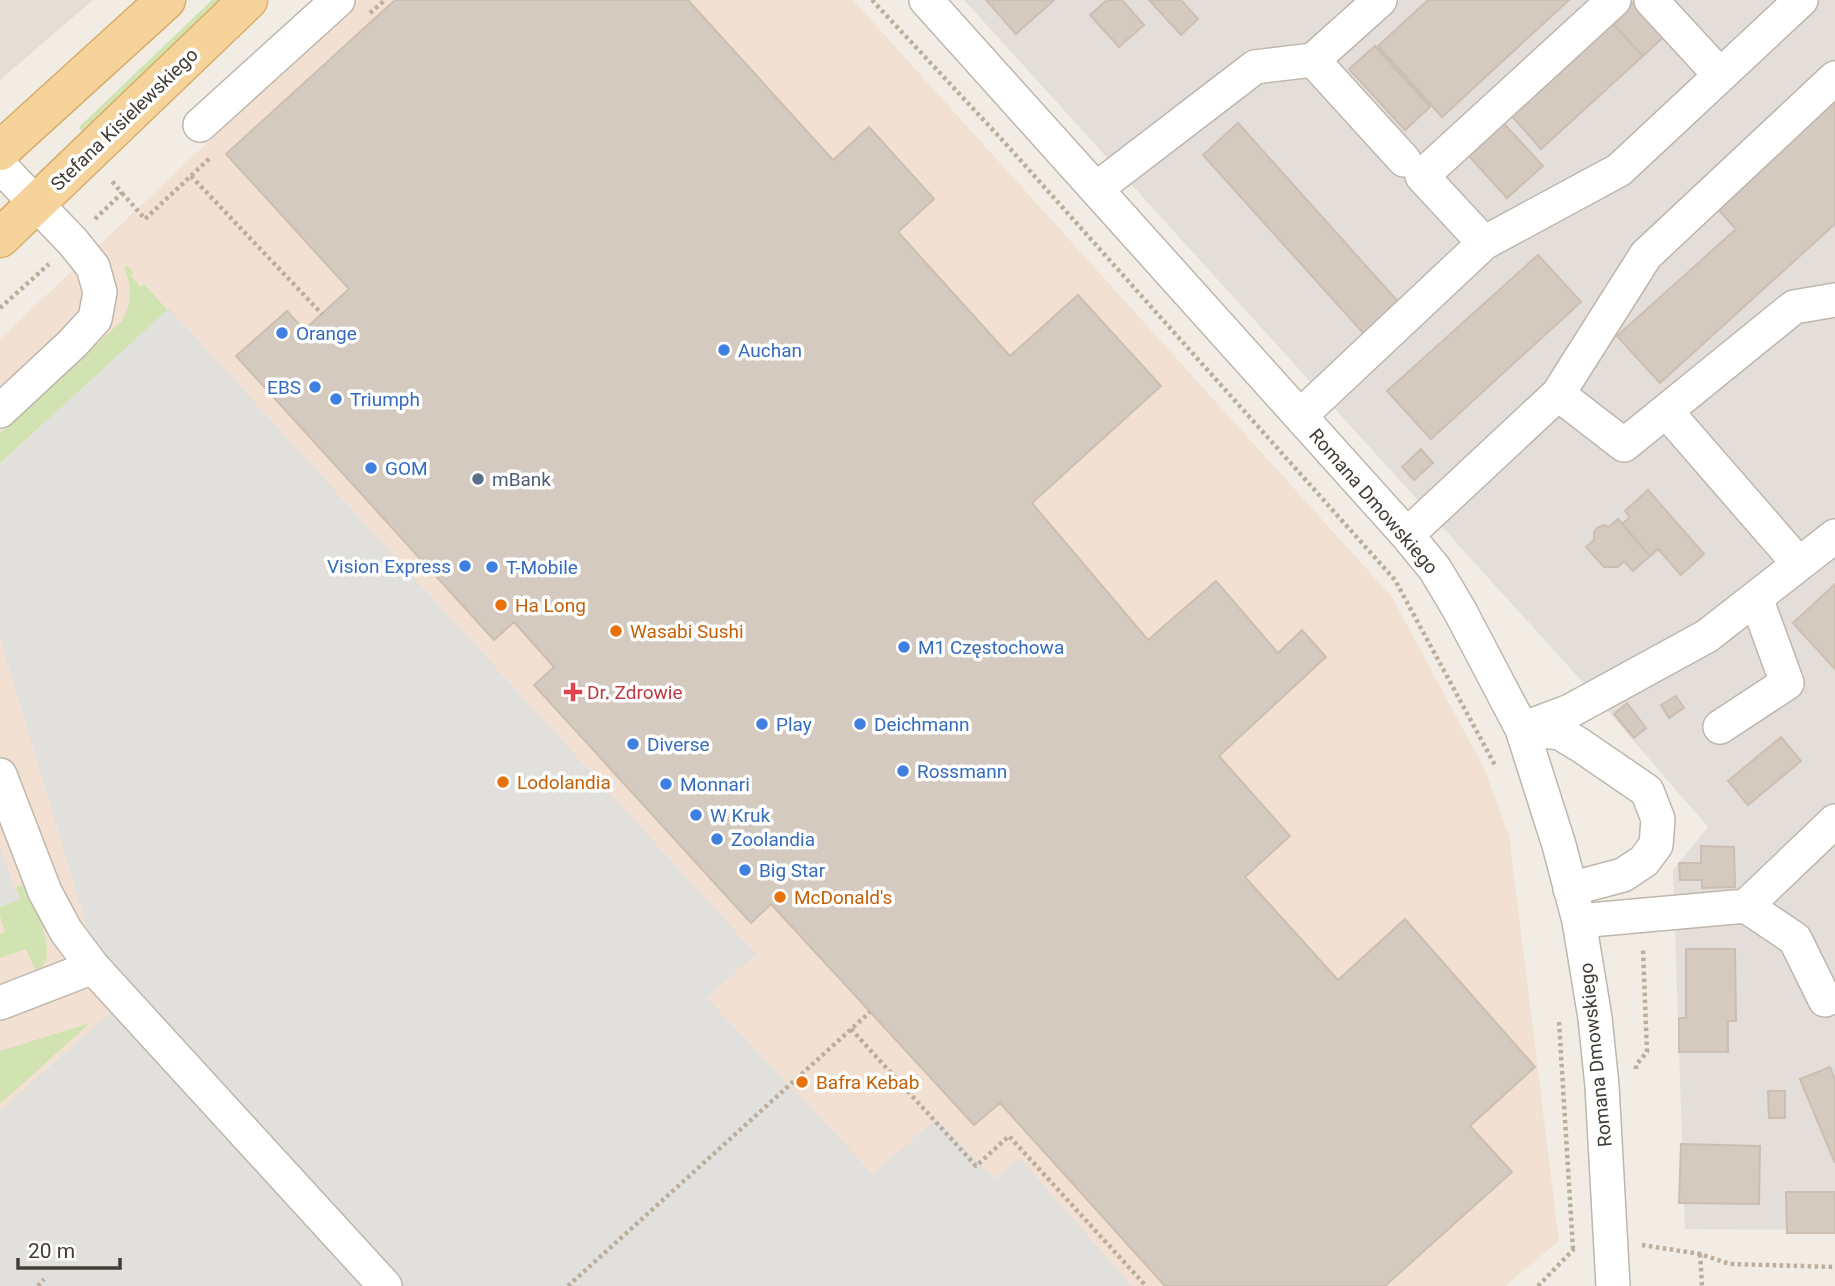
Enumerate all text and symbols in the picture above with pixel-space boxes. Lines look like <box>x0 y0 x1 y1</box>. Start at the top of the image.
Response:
street label: Stefana Kisielewskiego <box>46 43 203 196</box>
place label: Orange <box>296 322 357 345</box>
marker: Orange <box>274 325 290 341</box>
place label: Auchan <box>738 339 802 362</box>
marker: Auchan <box>716 342 732 358</box>
place label: EBS <box>267 376 301 399</box>
marker: EBS <box>307 379 323 395</box>
place label: Triumph <box>350 388 420 411</box>
marker: Triumph <box>328 391 344 407</box>
street label: Romana Dmowskiego <box>1304 424 1443 579</box>
place label: GOM <box>385 457 428 480</box>
marker: GOM <box>363 460 379 476</box>
place label: mBank <box>492 468 551 491</box>
marker: mBank <box>470 471 486 487</box>
place label: Vision Express <box>327 555 451 578</box>
place label: T-Mobile <box>506 556 578 579</box>
marker: Vision Express <box>457 558 473 574</box>
marker: T-Mobile <box>484 559 500 575</box>
place label: Ha Long <box>515 594 586 617</box>
marker: Ha Long <box>493 597 509 613</box>
place label: Wasabi Sushi <box>630 620 744 643</box>
marker: Wasabi Sushi <box>608 623 624 639</box>
place label: M1 Częstochowa <box>918 636 1064 659</box>
marker: M1 Częstochowa <box>896 639 912 655</box>
place label: Dr. Zdrowie <box>587 681 682 704</box>
marker: Dr. Zdrowie <box>565 684 581 700</box>
place label: Play <box>776 713 812 736</box>
place label: Deichmann <box>874 713 970 736</box>
marker: Play <box>754 716 770 732</box>
marker: Deichmann <box>852 716 868 732</box>
place label: Diverse <box>647 733 710 756</box>
marker: Diverse <box>625 736 641 752</box>
place label: Rossmann <box>917 760 1007 783</box>
marker: Rossmann <box>895 763 911 779</box>
place label: Lodolandia <box>517 771 611 794</box>
place label: Monnari <box>680 773 750 796</box>
marker: Lodolandia <box>495 774 511 790</box>
marker: Monnari <box>658 776 674 792</box>
place label: W Kruk <box>710 804 770 827</box>
marker: W Kruk <box>688 807 704 823</box>
place label: Zoolandia <box>731 828 815 851</box>
marker: Zoolandia <box>709 831 725 847</box>
place label: Big Star <box>759 859 826 882</box>
marker: Big Star <box>737 862 753 878</box>
place label: McDonald's <box>794 886 892 909</box>
marker: McDonald's <box>772 889 788 905</box>
street label: Romana Dmowskiego <box>1574 962 1617 1148</box>
place label: Bafra Kebab <box>816 1071 919 1094</box>
marker: Bafra Kebab <box>794 1074 810 1090</box>
scale bar <box>18 1226 119 1270</box>
text: 20 m <box>28 1239 75 1263</box>

